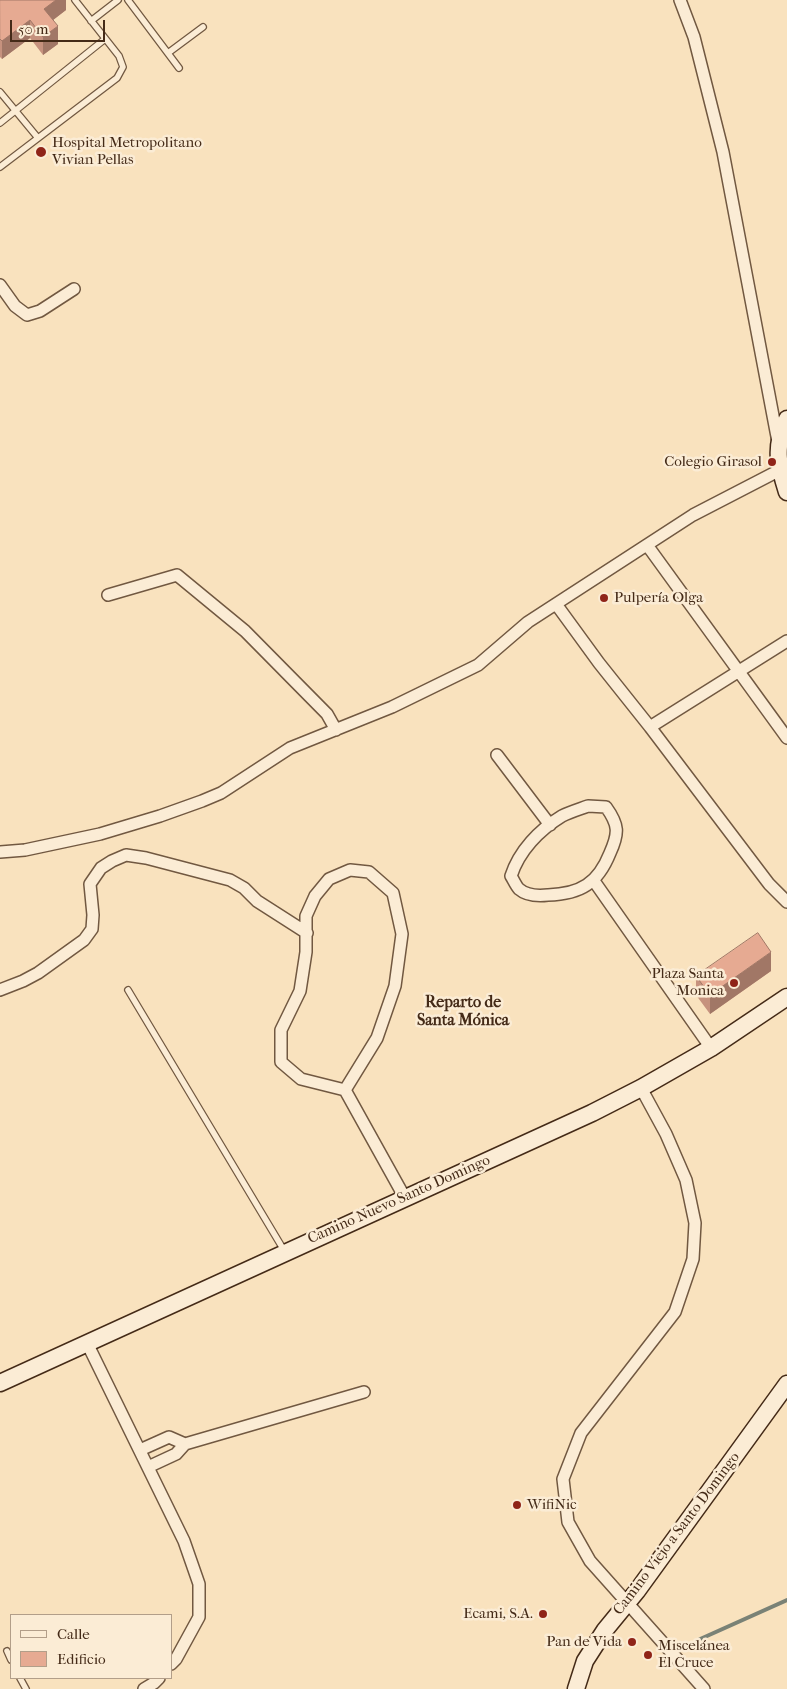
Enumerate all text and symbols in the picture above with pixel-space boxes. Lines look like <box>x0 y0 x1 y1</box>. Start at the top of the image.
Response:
scale bar <box>12 10 108 42</box>
text: 50 m <box>18 20 48 38</box>
place label: Hospital Metropolitano Vivian Pellas <box>52 134 202 169</box>
marker: Hospital Metropolitano Vivian Pellas <box>34 145 48 159</box>
place label: Colegio Girasol <box>664 453 762 471</box>
marker: Colegio Girasol <box>766 456 778 468</box>
place label: Pulpería Olga <box>614 589 703 607</box>
marker: Pulpería Olga <box>598 592 610 604</box>
place label: Plaza Santa Monica <box>652 965 724 1000</box>
marker: Plaza Santa Monica <box>728 977 740 989</box>
district label: Reparto de Santa Mónica <box>417 993 509 1031</box>
street label: Camino Nuevo Santo Domingo <box>305 1152 493 1248</box>
street label: Camino Viejo a Santo Domingo <box>610 1449 744 1619</box>
place label: WifiNic <box>527 1496 577 1514</box>
marker: WifiNic <box>511 1499 523 1511</box>
place label: Ecami, S.A. <box>463 1605 533 1623</box>
marker: Ecami, S.A. <box>537 1608 549 1620</box>
legend <box>10 1614 172 1679</box>
text: Calle <box>57 1625 90 1643</box>
place label: Pan de Vida <box>546 1633 622 1651</box>
marker: Pan de Vida <box>626 1636 638 1648</box>
place label: Miscelánea El Cruce <box>658 1637 730 1672</box>
marker: Miscelánea El Cruce <box>642 1649 654 1661</box>
text: Edificio <box>57 1650 106 1668</box>

